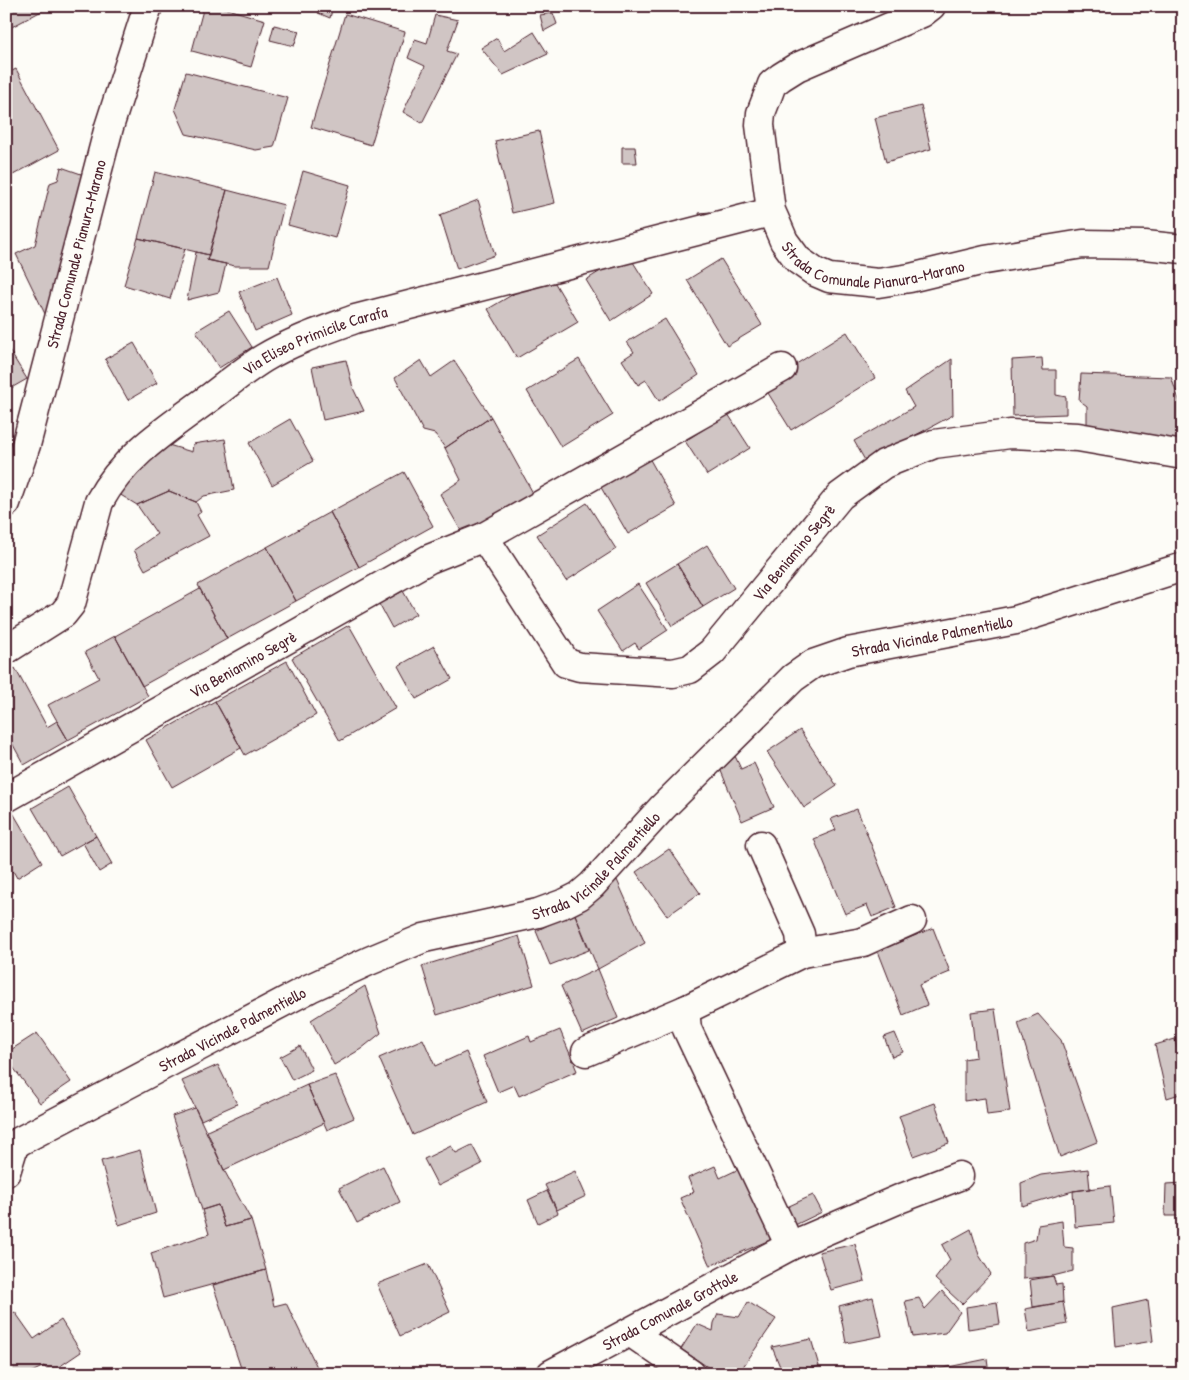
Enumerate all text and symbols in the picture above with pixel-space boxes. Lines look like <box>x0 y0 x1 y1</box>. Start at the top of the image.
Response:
street label: Strada Comunale Pianura-Marano <box>41 157 111 350</box>
street label: Strada Comunale Pianura-Marano <box>777 237 967 294</box>
street label: Via Eliseo Primicile Carafa <box>238 300 390 380</box>
street label: Via Beniamino Segrè <box>747 499 840 606</box>
street label: Strada Vicinale Palmentiello <box>850 610 1015 662</box>
street label: Via Beniamino Segrè <box>185 625 301 703</box>
street label: Strada Vicinale Palmentiello <box>530 806 665 925</box>
street label: Strada Vicinale Palmentiello <box>155 981 310 1077</box>
street label: Strada Comunale Grottole <box>599 1265 742 1355</box>

